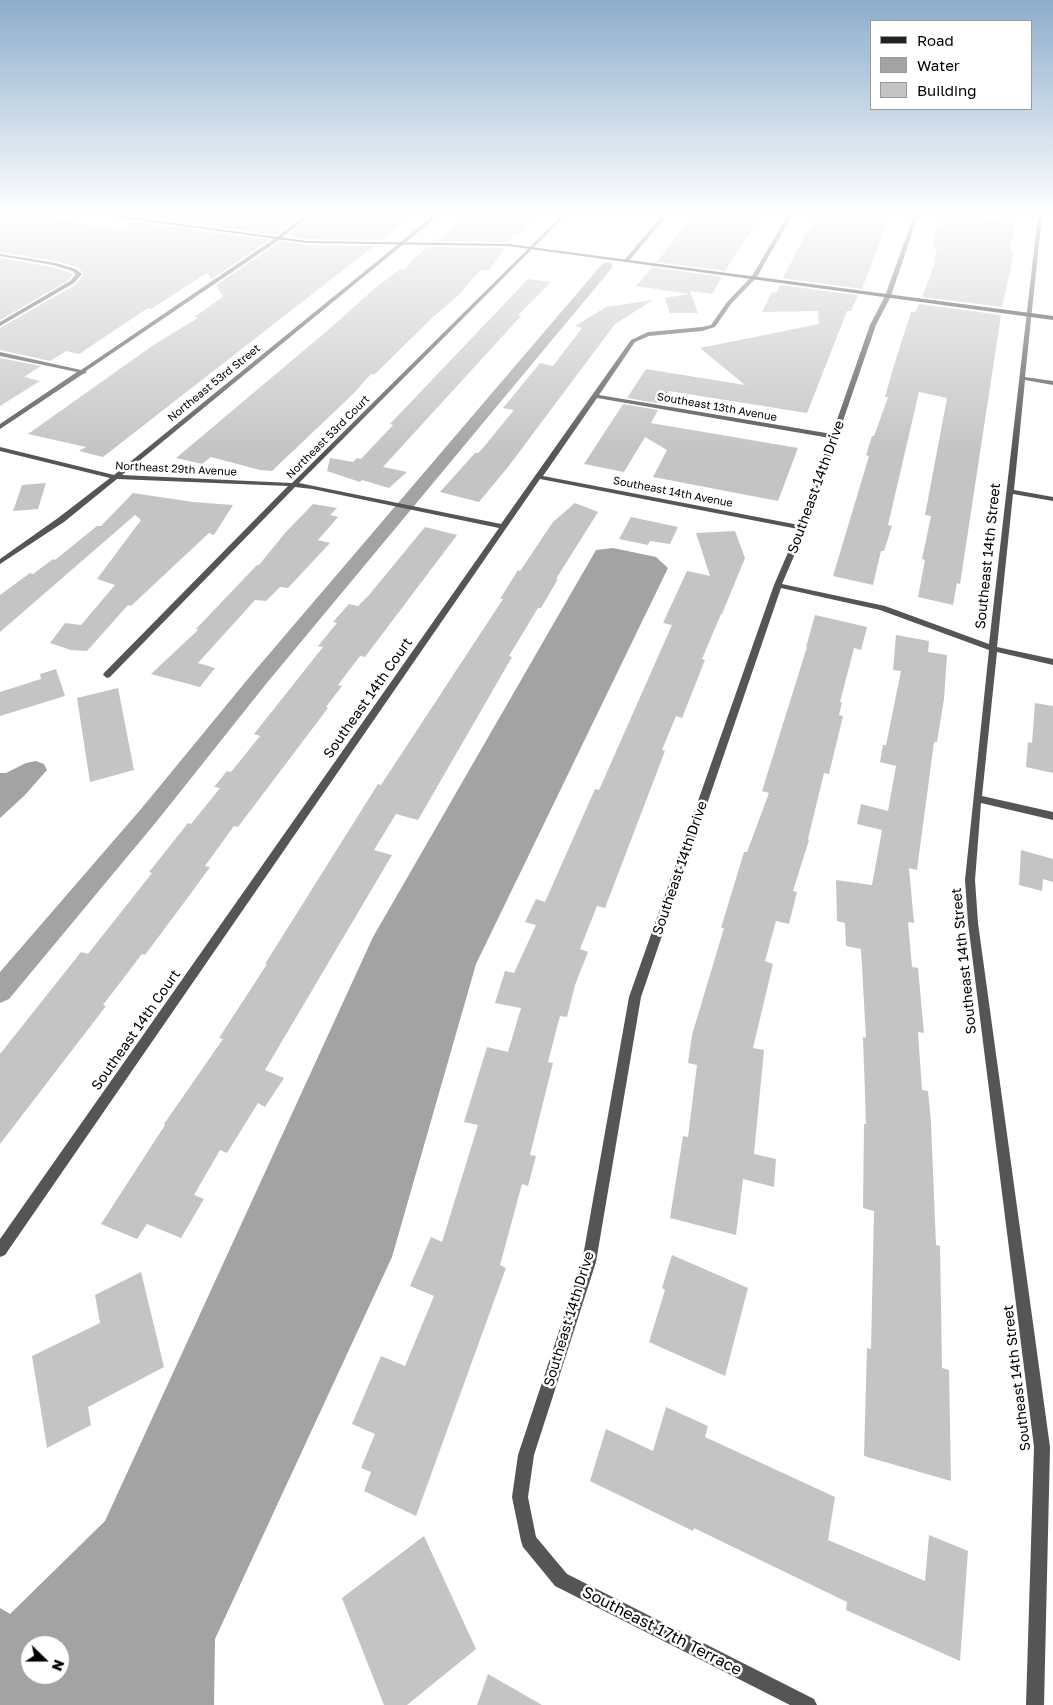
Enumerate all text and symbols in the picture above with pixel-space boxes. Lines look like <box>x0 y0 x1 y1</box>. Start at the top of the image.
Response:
legend <box>870 20 1033 110</box>
text: Road <box>917 31 954 49</box>
text: Water <box>917 56 960 74</box>
text: Building <box>917 81 977 99</box>
street label: Northeast 53rd Street <box>165 342 263 424</box>
street label: Southeast 13th Avenue <box>656 390 778 424</box>
street label: Northeast 53rd Court <box>284 393 372 481</box>
street label: Southeast 14th Drive <box>784 418 848 556</box>
street label: Northeast 29th Avenue <box>115 459 237 479</box>
street label: Southeast 14th Avenue <box>612 474 734 510</box>
street label: Southeast 14th Street <box>972 482 1004 630</box>
street label: Southeast 14th Court <box>320 634 416 762</box>
street label: Southeast 14th Drive <box>649 799 711 937</box>
street label: Southeast 14th Street <box>948 887 980 1035</box>
street label: Southeast 14th Court <box>88 966 184 1094</box>
street label: Southeast 14th Drive <box>540 1249 598 1389</box>
street label: Southeast 14th Street <box>1000 1304 1034 1452</box>
street label: Southeast 17th Terrace <box>579 1582 745 1680</box>
north arrow <box>20 1635 70 1685</box>
text: N <box>49 1657 68 1674</box>

